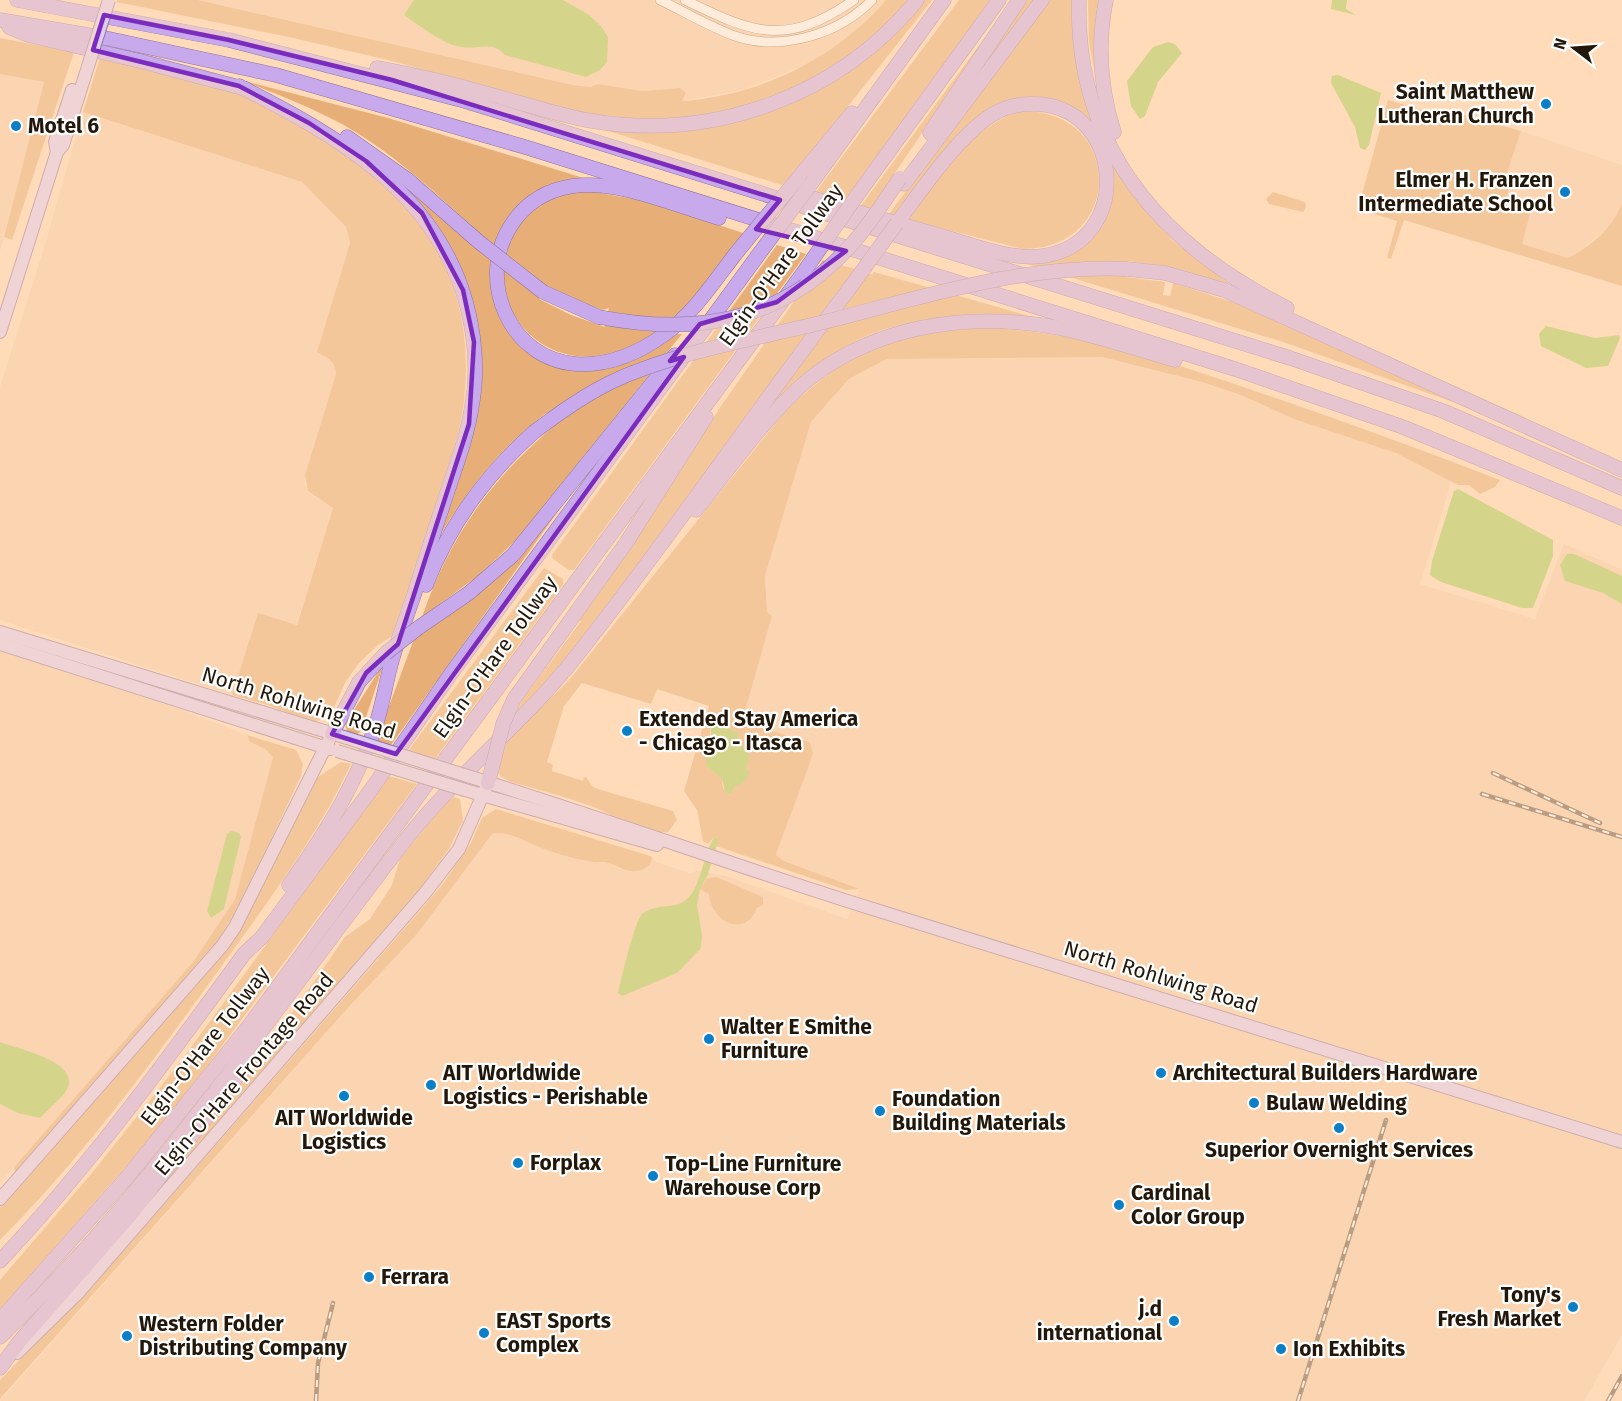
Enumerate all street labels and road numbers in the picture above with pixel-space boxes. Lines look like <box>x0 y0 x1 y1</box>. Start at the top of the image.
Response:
street label: Elgin-O'Hare Tollway <box>713 178 849 351</box>
street label: Elgin-O'Hare Tollway <box>427 570 563 743</box>
street label: North Rohlwing Road <box>199 661 399 745</box>
street label: North Rohlwing Road <box>1061 935 1261 1019</box>
street label: Elgin-O'Hare Tollway <box>135 961 276 1131</box>
street label: Elgin-O'Hare Frontage Road <box>149 967 339 1181</box>

